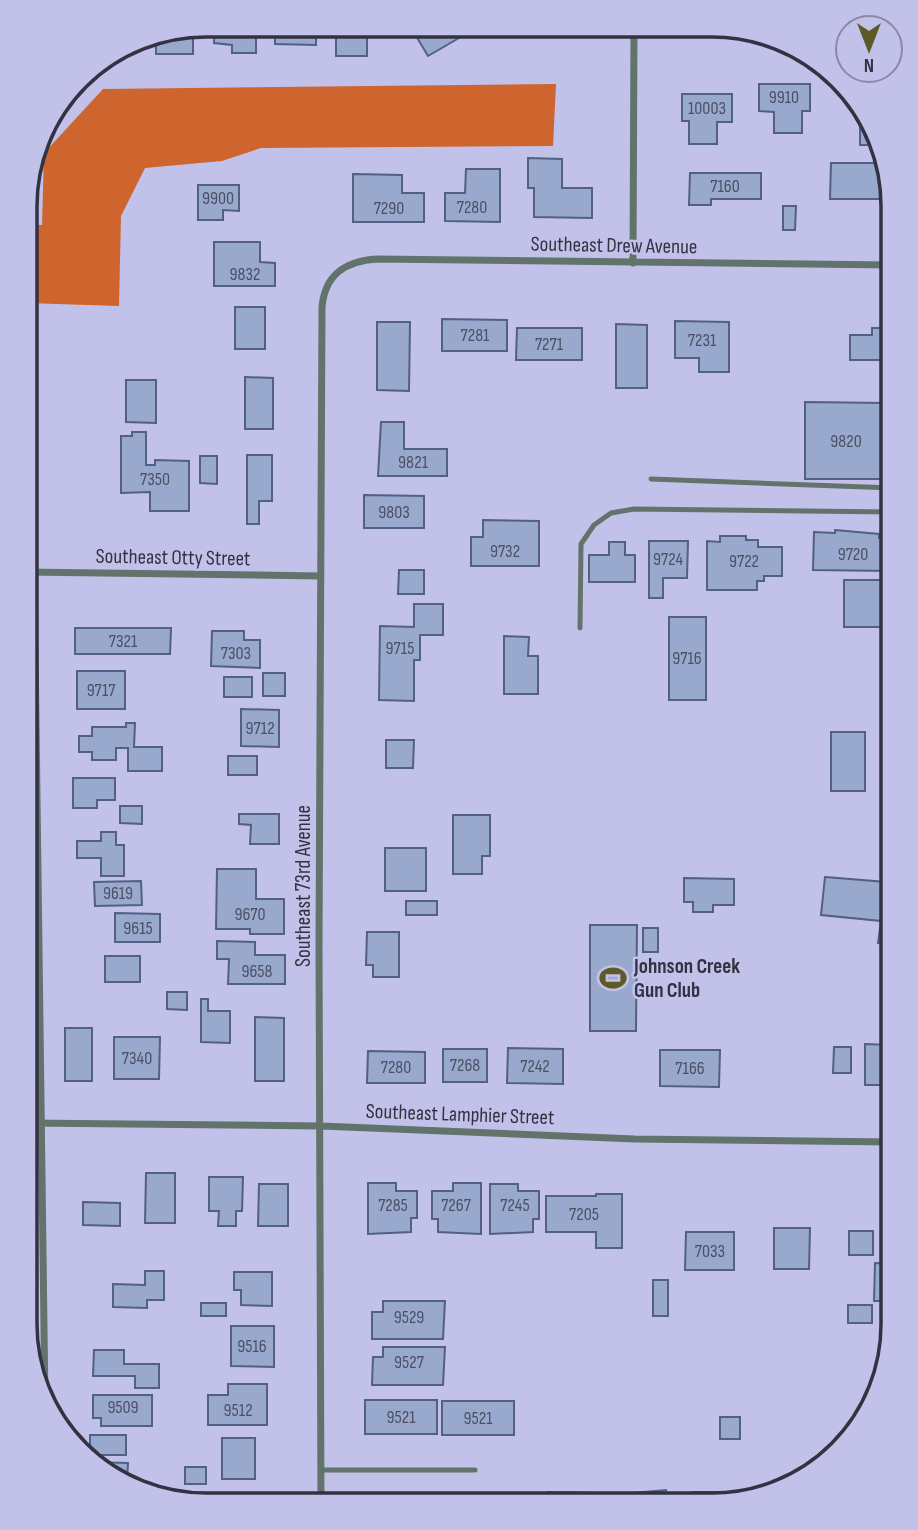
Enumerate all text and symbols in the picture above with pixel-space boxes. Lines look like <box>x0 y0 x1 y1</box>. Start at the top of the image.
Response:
north arrow <box>834 14 904 84</box>
text: N <box>864 53 874 76</box>
house number: 9910 <box>769 87 799 108</box>
house number: 10003 <box>688 98 726 119</box>
house number: 7160 <box>710 176 740 197</box>
house number: 9900 <box>202 188 234 209</box>
house number: 7280 <box>457 197 487 218</box>
house number: 7290 <box>374 198 404 219</box>
street label: Southeast Drew Avenue <box>531 232 697 259</box>
house number: 9832 <box>230 264 260 285</box>
house number: 7281 <box>461 325 490 346</box>
house number: 7231 <box>688 330 717 351</box>
house number: 7271 <box>535 334 564 355</box>
house number: 9820 <box>830 431 862 452</box>
house number: 9821 <box>398 452 429 473</box>
house number: 7350 <box>140 469 170 490</box>
house number: 9803 <box>378 502 410 523</box>
house number: 9732 <box>490 541 520 562</box>
street label: Southeast Otty Street <box>95 544 251 571</box>
house number: 9720 <box>838 544 868 565</box>
house number: 9724 <box>653 549 683 570</box>
house number: 9722 <box>729 551 759 572</box>
house number: 7321 <box>109 631 138 652</box>
house number: 9715 <box>386 638 414 659</box>
house number: 7303 <box>221 643 251 664</box>
house number: 9716 <box>672 648 702 669</box>
house number: 9717 <box>87 680 116 701</box>
house number: 9712 <box>245 718 275 739</box>
street label: Southeast 73rd Avenue <box>291 805 316 967</box>
house number: 9619 <box>103 883 133 904</box>
house number: 9670 <box>234 904 266 925</box>
house number: 9615 <box>123 918 153 939</box>
place label: Johnson Creek Gun Club <box>633 954 740 1003</box>
house number: 9658 <box>242 961 273 982</box>
sports icon: Johnson Creek Gun Club <box>598 963 628 993</box>
house number: 7340 <box>122 1048 152 1069</box>
house number: 7268 <box>450 1055 480 1076</box>
house number: 7242 <box>520 1056 550 1077</box>
house number: 7280 <box>381 1057 411 1078</box>
house number: 7166 <box>675 1058 705 1079</box>
street label: Southeast Lamphier Street <box>365 1099 555 1130</box>
house number: 7285 <box>378 1195 408 1216</box>
house number: 7267 <box>441 1195 472 1216</box>
house number: 7245 <box>500 1195 530 1216</box>
house number: 7205 <box>569 1204 599 1225</box>
house number: 7033 <box>695 1241 725 1262</box>
house number: 9529 <box>394 1307 424 1328</box>
house number: 9516 <box>237 1336 267 1357</box>
house number: 9527 <box>394 1352 425 1373</box>
house number: 9509 <box>107 1397 139 1418</box>
house number: 9512 <box>223 1400 253 1421</box>
house number: 9521 <box>387 1407 416 1428</box>
house number: 9521 <box>464 1408 493 1429</box>

